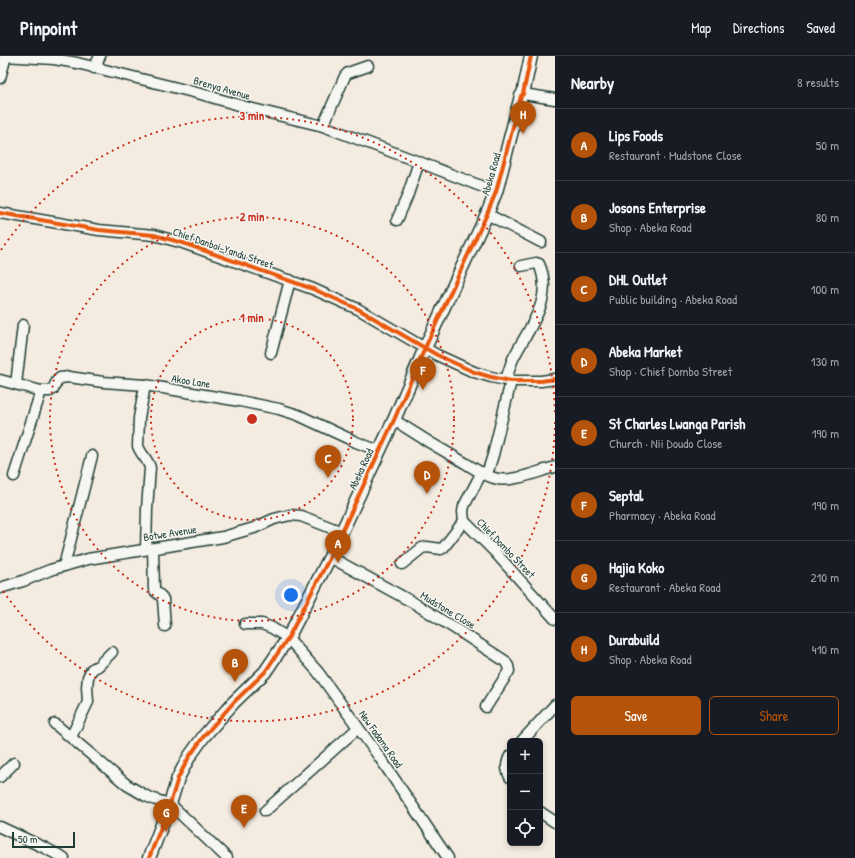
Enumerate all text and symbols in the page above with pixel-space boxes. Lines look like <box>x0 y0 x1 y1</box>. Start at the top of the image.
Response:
text: Pinpoint <box>20 15 77 41</box>
text: Map <box>691 18 711 37</box>
text: Directions <box>733 18 784 37</box>
text: Saved <box>806 18 835 37</box>
text: Nearby <box>571 71 614 94</box>
street label: Brenya Avenue <box>192 73 253 103</box>
text: 8 results <box>797 73 839 91</box>
pin: H <box>510 101 536 134</box>
text: 3 min <box>240 107 265 124</box>
text: Lips Foods <box>609 125 663 146</box>
text: A <box>581 136 587 154</box>
text: 50 m <box>816 136 839 154</box>
text: Restaurant · Mudstone Close <box>609 146 742 164</box>
street label: Abeka Road <box>478 150 504 197</box>
text: Josons Enterprise <box>609 197 706 218</box>
text: 2 min <box>240 208 265 225</box>
text: B <box>581 208 587 226</box>
text: 80 m <box>816 208 839 226</box>
text: Shop · Abeka Road <box>609 218 691 236</box>
street label: Chief Danboi-Yandu Street <box>171 224 275 272</box>
text: DHL Outlet <box>609 269 667 290</box>
text: C <box>580 280 588 298</box>
text: 100 m <box>811 280 839 298</box>
text: Public building · Abeka Road <box>609 290 737 308</box>
text: 1 min <box>240 309 264 326</box>
text: Abeka Market <box>609 341 682 362</box>
text: D <box>581 352 587 370</box>
text: 130 m <box>811 352 839 370</box>
pin: F <box>410 357 436 390</box>
text: Shop · Chief Dombo Street <box>609 362 732 380</box>
street label: Akoo Lane <box>171 371 212 391</box>
centre of rings <box>245 412 259 426</box>
text: St Charles Lwanga Parish <box>609 413 745 434</box>
text: E <box>581 424 587 442</box>
text: 190 m <box>812 424 839 442</box>
text: Church · Nii Doudo Close <box>609 434 723 452</box>
pin: C <box>315 445 341 478</box>
street label: Abeka Road <box>345 446 377 492</box>
pin: D <box>414 461 440 494</box>
text: Septal <box>609 485 643 506</box>
text: F <box>582 496 586 514</box>
text: 190 m <box>812 496 839 514</box>
text: Pharmacy · Abeka Road <box>609 506 716 524</box>
street label: Chief Dombo Street <box>474 515 538 581</box>
street label: Botwe Avenue <box>142 522 198 544</box>
pin: A <box>325 530 351 563</box>
text: Hajia Koko <box>609 557 664 578</box>
text: G <box>581 568 587 586</box>
text: 210 m <box>811 568 839 586</box>
text: Restaurant · Abeka Road <box>609 578 721 596</box>
your location <box>281 585 301 605</box>
street label: Mudstone Close <box>418 588 479 632</box>
text: Durabuild <box>609 629 659 650</box>
text: H <box>581 640 587 658</box>
text: 410 m <box>812 640 839 658</box>
pin: B <box>222 649 248 682</box>
text: Shop · Abeka Road <box>609 650 691 668</box>
button: Save <box>571 696 701 735</box>
button: Share <box>709 696 839 735</box>
street label: New Fadama Road <box>356 707 406 771</box>
map controls <box>507 738 543 846</box>
button: + <box>507 738 543 774</box>
button: − <box>507 774 543 810</box>
pin: E <box>231 795 257 828</box>
pin: G <box>153 799 179 832</box>
button: locate <box>507 810 543 846</box>
scale bar <box>12 830 75 849</box>
text: 50 m <box>18 832 38 846</box>

